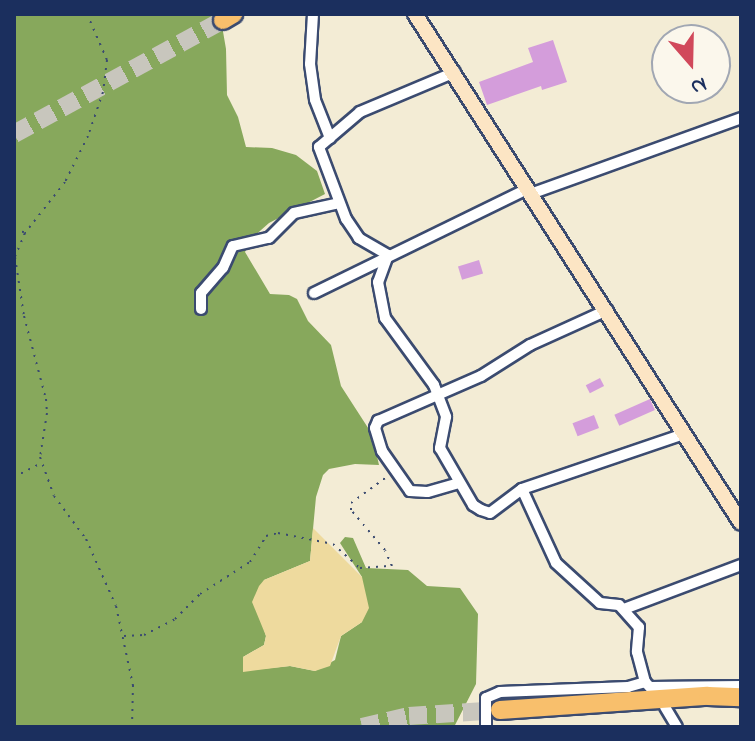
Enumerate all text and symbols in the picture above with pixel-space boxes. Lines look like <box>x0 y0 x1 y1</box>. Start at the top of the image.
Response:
north arrow <box>651 24 731 104</box>
text: N <box>686 67 711 102</box>

